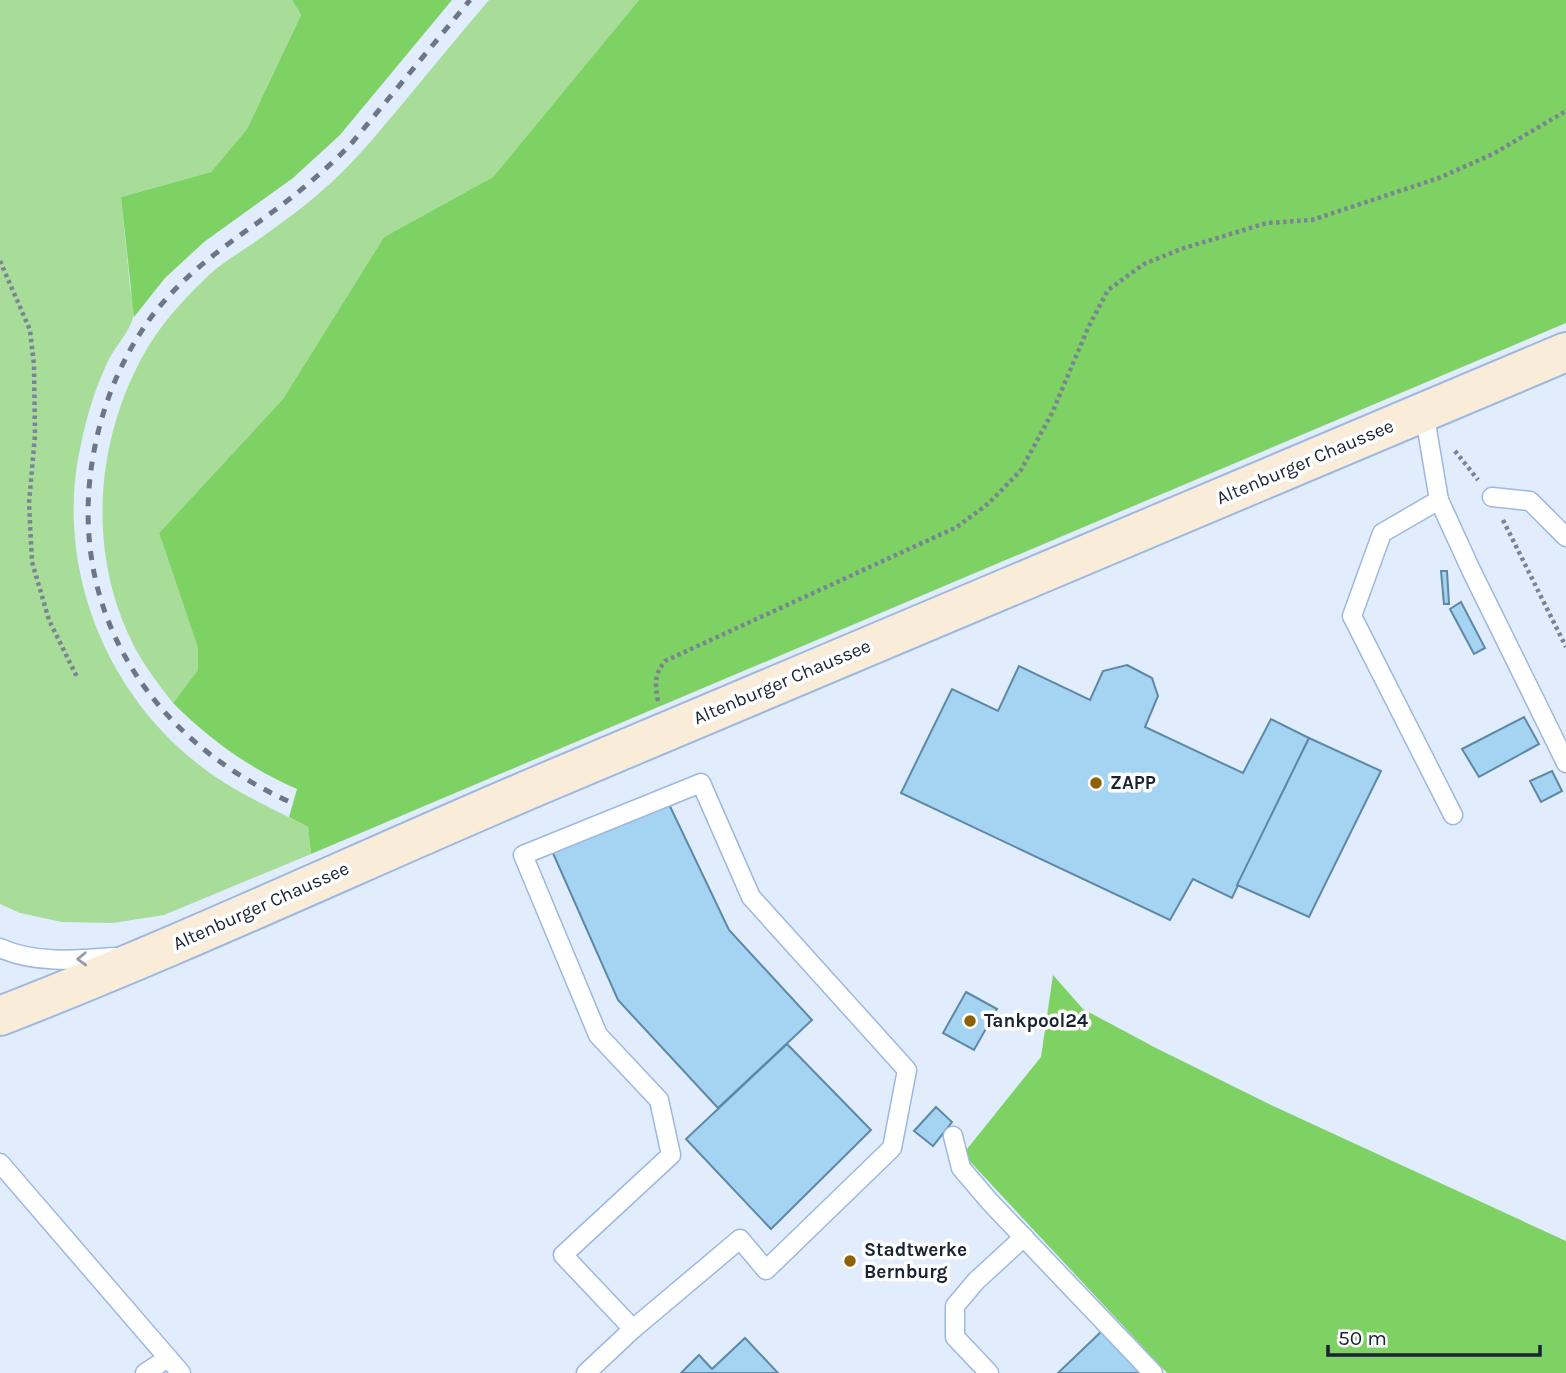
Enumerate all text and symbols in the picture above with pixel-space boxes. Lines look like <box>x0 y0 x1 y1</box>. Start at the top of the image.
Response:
street label: Altenburger Chaussee <box>1213 415 1397 509</box>
street label: Altenburger Chaussee <box>690 635 874 729</box>
place label: ZAPP <box>1110 772 1156 794</box>
marker: ZAPP <box>1088 775 1104 791</box>
street label: Altenburger Chaussee <box>170 857 352 955</box>
one-way arrow <box>76 951 87 967</box>
place label: Tankpool24 <box>984 1010 1089 1032</box>
marker: Tankpool24 <box>962 1013 978 1029</box>
place label: Stadtwerke Bernburg <box>864 1239 967 1283</box>
marker: Stadtwerke Bernburg <box>842 1253 858 1269</box>
scale bar <box>1328 1314 1540 1358</box>
text: 50 m <box>1338 1326 1387 1350</box>

